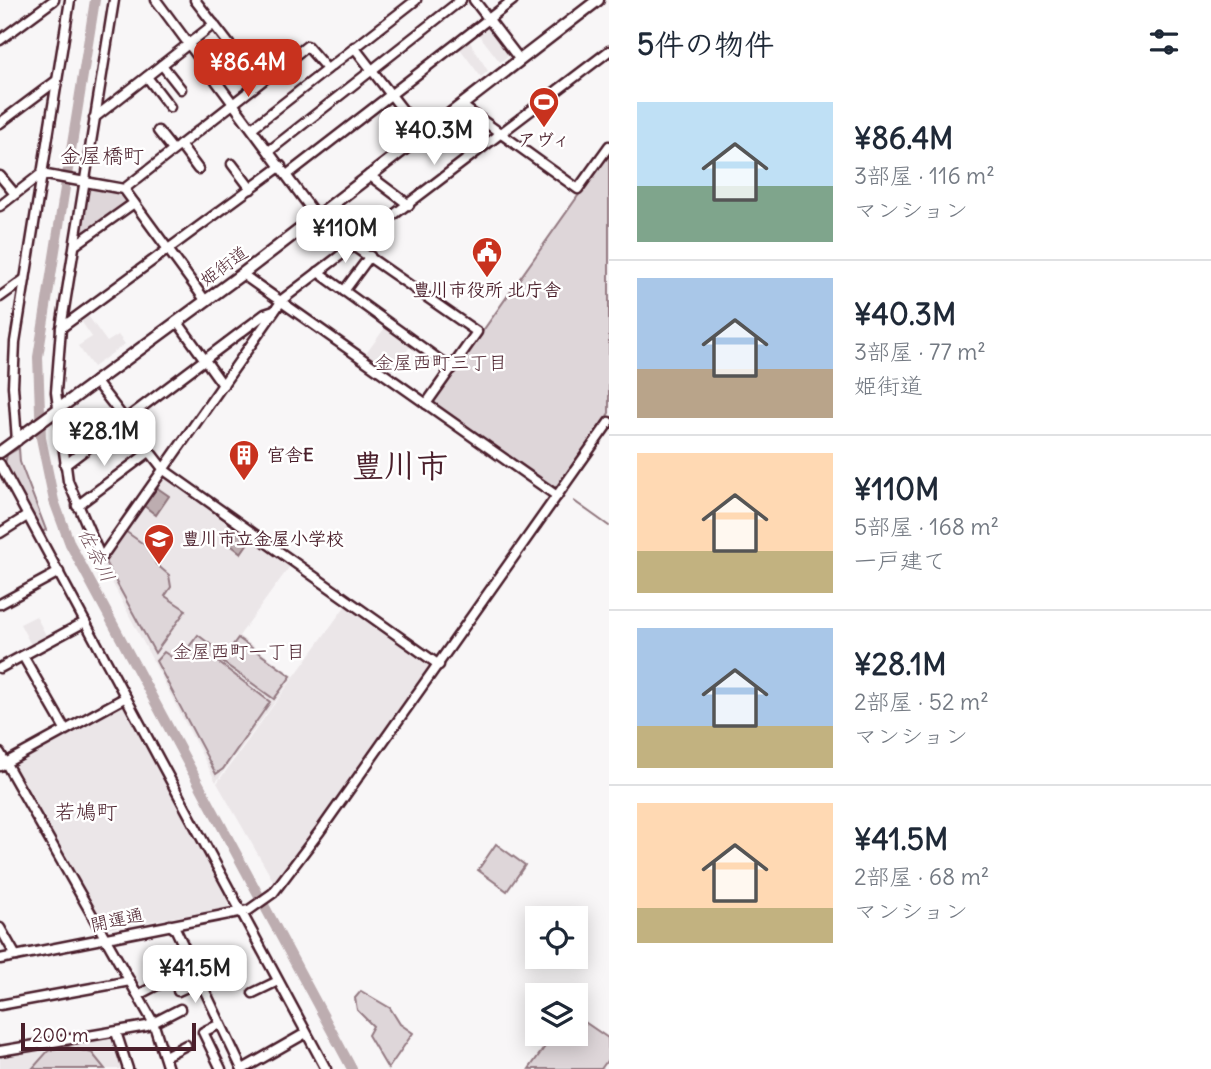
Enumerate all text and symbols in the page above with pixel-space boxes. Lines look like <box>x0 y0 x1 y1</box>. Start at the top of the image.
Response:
icon: filters <box>1145 23 1183 61</box>
text: 5件の物件 <box>637 25 774 63</box>
pin: ¥86.4M <box>191 40 305 99</box>
text: ¥86.4M <box>210 47 286 76</box>
sports icon: アヴィ <box>527 85 561 129</box>
pin: ¥40.3M <box>377 108 491 167</box>
text: ¥40.3M <box>395 115 473 144</box>
text: ¥86.4M <box>854 119 953 157</box>
place label: アヴィ <box>518 128 570 151</box>
icon: home <box>693 130 777 214</box>
district label: 金屋橋町 <box>60 142 144 169</box>
text: 3部屋 · 116 m² <box>854 161 995 190</box>
text: マンション <box>854 195 968 224</box>
pin: ¥110M <box>296 205 394 265</box>
text: ¥110M <box>312 213 378 242</box>
public building icon: 豊川市役所 北庁舎 <box>470 235 504 279</box>
street label: 姫街道 <box>195 240 252 291</box>
place label: 豊川市役所 北庁舎 <box>413 278 561 301</box>
text: ¥40.3M <box>854 295 956 333</box>
icon: home <box>693 306 777 390</box>
text: 3部屋 · 77 m² <box>854 337 986 366</box>
district label: 金屋西町三丁目 <box>374 350 508 374</box>
text: 姫街道 <box>854 371 923 400</box>
pin: ¥28.1M <box>47 408 161 468</box>
text: ¥28.1M <box>69 416 139 445</box>
building icon: 官舎E <box>227 438 261 482</box>
place label: 官舎E <box>267 443 314 466</box>
district label: 豊川市 <box>352 445 448 486</box>
text: ¥110M <box>854 470 939 508</box>
icon: home <box>693 481 777 565</box>
text: 5部屋 · 168 m² <box>854 512 999 541</box>
school or university icon: 豊川市立金屋小学校 <box>142 522 176 566</box>
water label: 佐奈川 <box>73 524 121 586</box>
place label: 豊川市立金屋小学校 <box>182 527 344 550</box>
text: 一戸建て <box>854 546 946 575</box>
district label: 金屋西町一丁目 <box>172 639 306 663</box>
text: ¥28.1M <box>854 645 947 683</box>
icon: home <box>693 656 777 740</box>
text: 2部屋 · 52 m² <box>854 687 989 716</box>
text: マンション <box>854 721 968 750</box>
district label: 若鳩町 <box>55 798 118 825</box>
text: ¥41.5M <box>854 820 948 858</box>
icon: home <box>693 831 777 915</box>
text: 2部屋 · 68 m² <box>854 862 989 891</box>
text: マンション <box>854 896 968 925</box>
street label: 開運通 <box>88 903 146 936</box>
map controls <box>525 906 588 1046</box>
button: locate <box>525 906 588 969</box>
pin: ¥41.5M <box>138 946 252 1005</box>
text: ¥41.5M <box>159 953 231 982</box>
button: layers <box>525 983 588 1046</box>
scale bar <box>21 1020 196 1052</box>
text: 200 m <box>32 1023 89 1047</box>

